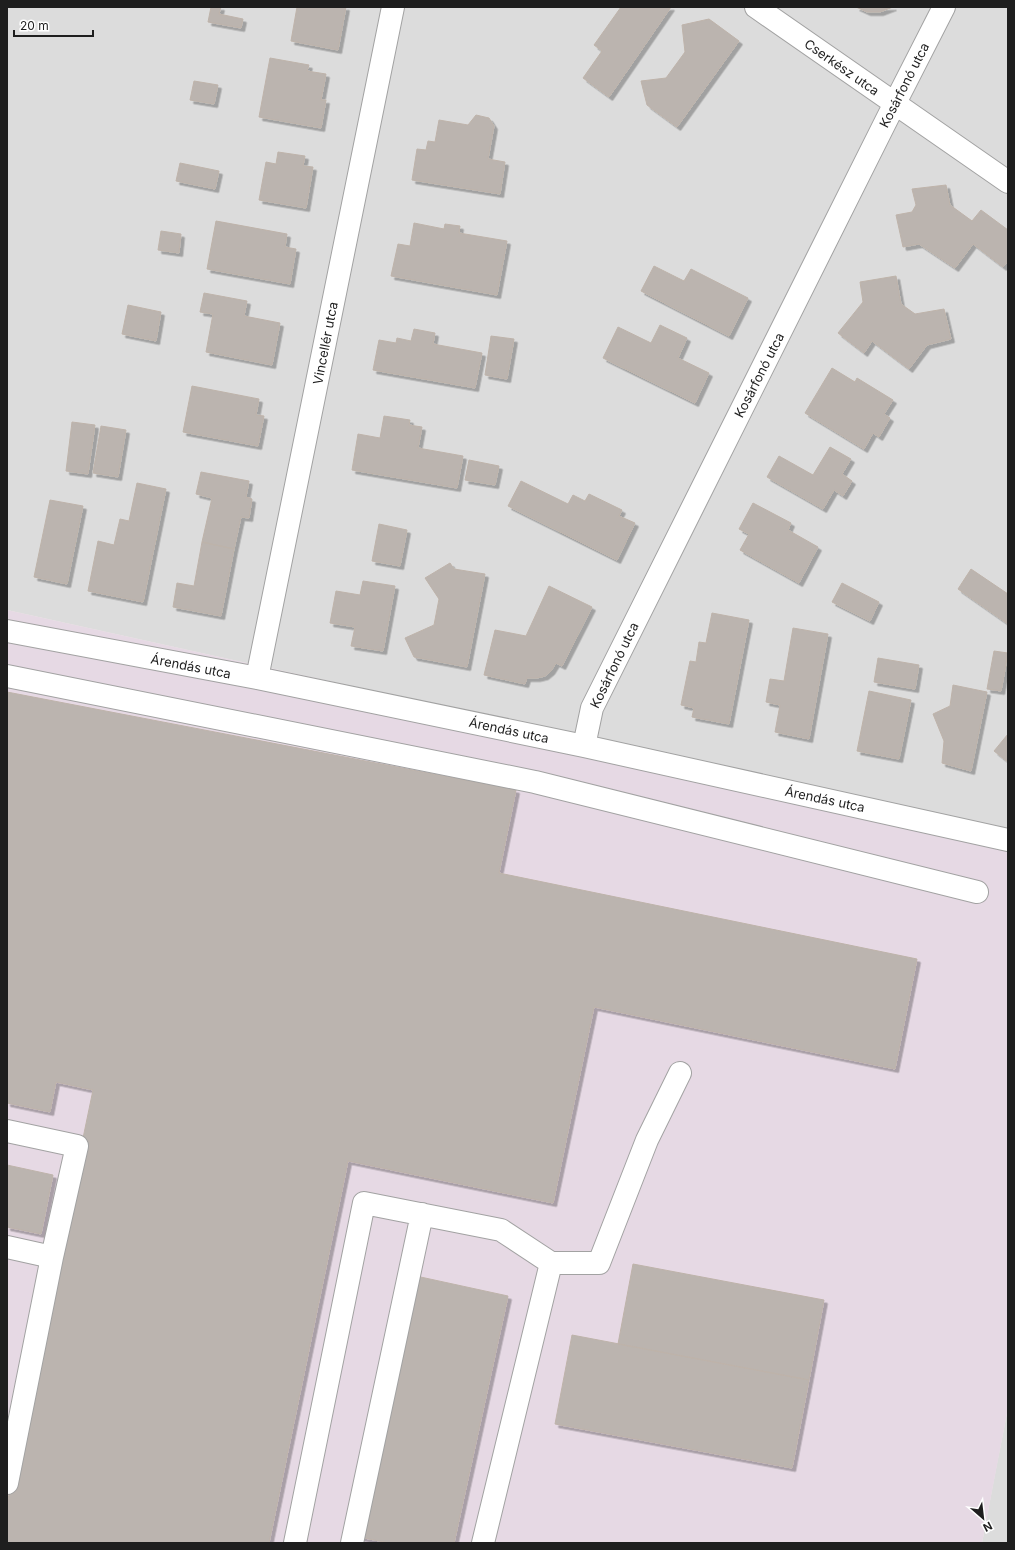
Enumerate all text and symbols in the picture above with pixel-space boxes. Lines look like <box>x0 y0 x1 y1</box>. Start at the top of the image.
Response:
scale bar <box>14 12 93 38</box>
text: 20 m <box>20 18 49 33</box>
street label: Cserkész utca <box>801 35 883 99</box>
street label: Kosárfonó utca <box>876 40 932 130</box>
street label: Vincellér utca <box>309 300 341 386</box>
street label: Kosárfonó utca <box>731 330 787 420</box>
street label: Kosárfonó utca <box>586 620 642 710</box>
street label: Árendás utca <box>150 650 232 682</box>
street label: Árendás utca <box>468 714 550 746</box>
street label: Árendás utca <box>784 783 866 815</box>
north arrow <box>963 1498 1003 1538</box>
text: N <box>981 1519 995 1535</box>

